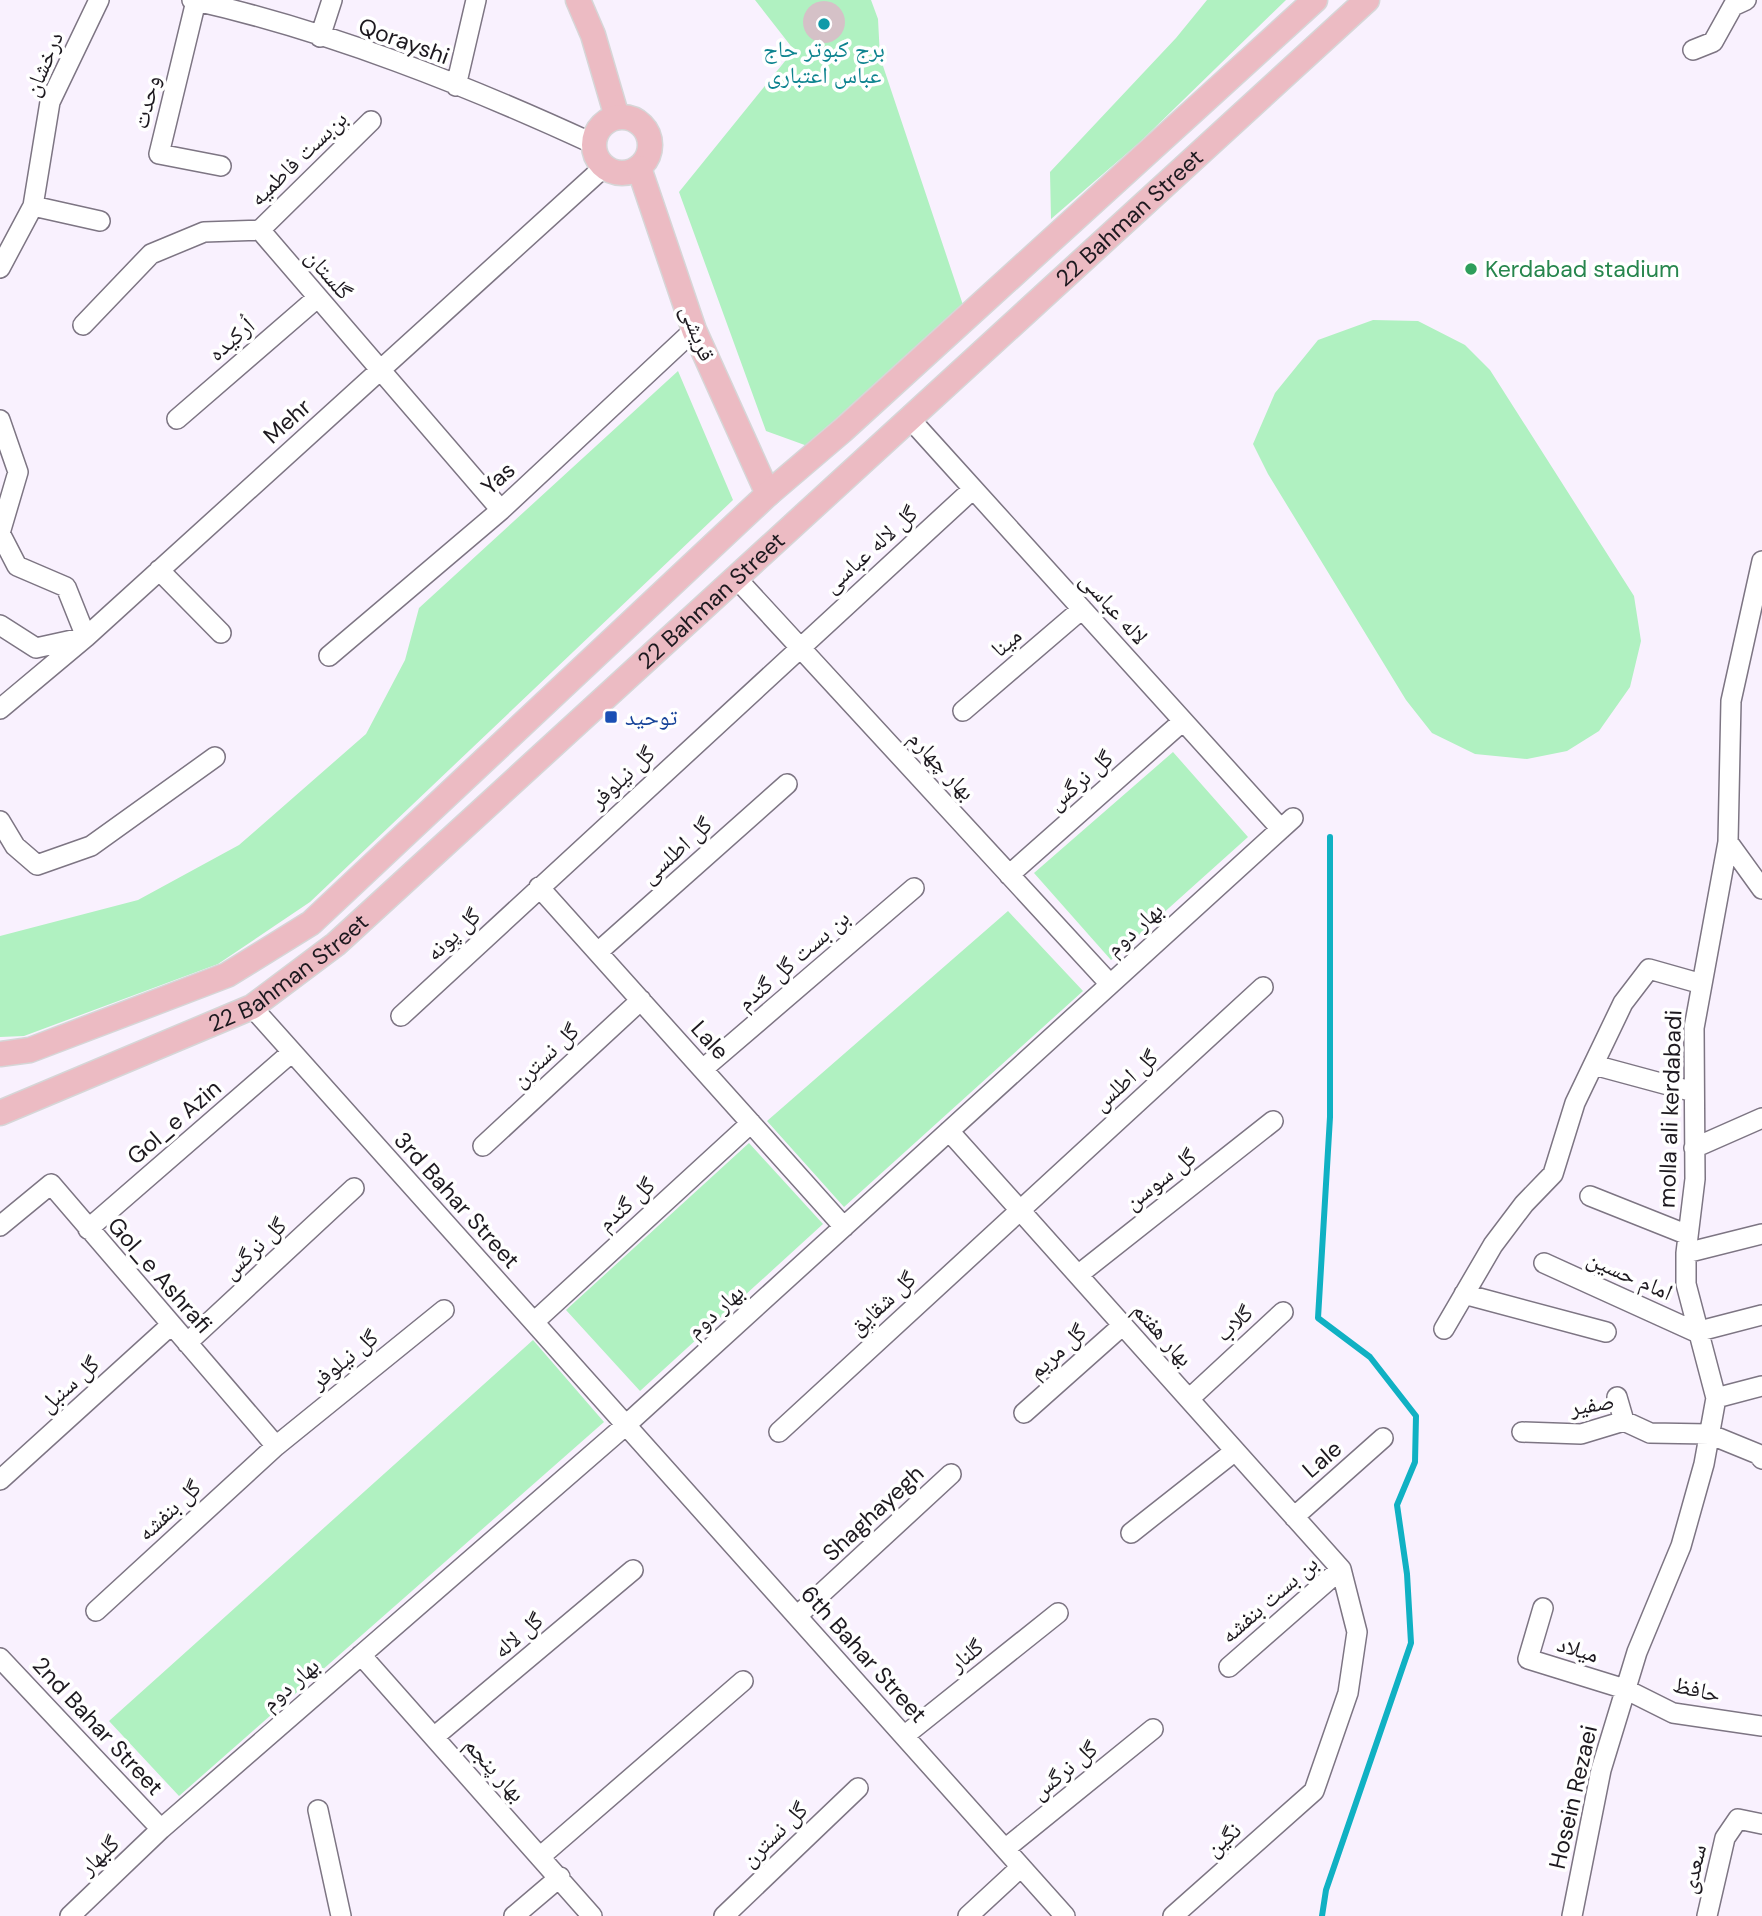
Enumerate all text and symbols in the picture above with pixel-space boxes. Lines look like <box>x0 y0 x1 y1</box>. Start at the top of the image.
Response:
street label: Qorayshi <box>354 11 454 71</box>
marker: برج کبوتر حاج عباس اعتباری <box>816 16 832 32</box>
street label: درخشان <box>16 27 70 101</box>
place label: برج کبوتر حاج عباس اعتباری <box>763 34 885 90</box>
street label: وحدت <box>125 72 167 132</box>
street label: بن‌بست فاطمیه <box>243 104 353 212</box>
street label: 22 Bahman Street <box>1049 142 1209 293</box>
street label: گلستان <box>299 242 360 306</box>
place label: Kerdabad stadium <box>1485 254 1679 284</box>
marker: Kerdabad stadium <box>1463 261 1479 277</box>
street label: قریشی <box>674 301 722 365</box>
street label: اُرکیده <box>201 310 261 368</box>
street label: Mehr <box>257 392 317 450</box>
street label: Yas <box>475 455 521 501</box>
street label: گل لاله عباسی <box>816 498 924 600</box>
street label: 22 Bahman Street <box>631 525 791 676</box>
street label: لاله عباسی <box>1073 565 1155 651</box>
street label: مینا <box>984 620 1028 664</box>
place label: توحید <box>625 702 678 732</box>
marker: توحید <box>603 709 619 725</box>
street label: بهار چهارم <box>901 724 982 807</box>
street label: گل نیلوفر <box>582 739 662 816</box>
street label: گل نرگس <box>1041 743 1120 817</box>
street label: گل اطلسی <box>634 810 719 890</box>
street label: بهار دوم <box>1099 895 1170 963</box>
street label: گل پونه <box>419 901 487 967</box>
street label: بن بست گل گندم <box>730 903 856 1018</box>
street label: 22 Bahman Street <box>203 907 375 1039</box>
street label: molla ali kerdabadi <box>1652 1010 1688 1208</box>
street label: Lale <box>685 1014 735 1066</box>
street label: گل نسترن <box>505 1016 586 1094</box>
street label: گل اطلس <box>1086 1042 1165 1118</box>
street label: Gol_e Azin <box>121 1073 227 1171</box>
street label: 3rd Bahar Street <box>388 1125 526 1275</box>
street label: گل سوسن <box>1118 1141 1203 1217</box>
street label: گل گندم <box>591 1170 662 1239</box>
street label: گل نرگس <box>215 1210 293 1286</box>
street label: Gol_e Ashrafi <box>101 1211 219 1339</box>
street label: امام حسین <box>1582 1243 1678 1308</box>
street label: گل شقایق <box>842 1264 922 1342</box>
street label: بهار دوم <box>680 1277 751 1345</box>
street label: بهار هفتم <box>1125 1295 1200 1373</box>
street label: گلاب <box>1209 1298 1260 1348</box>
street label: گل مریم <box>1021 1316 1094 1386</box>
street label: گل نیلوفر <box>303 1322 385 1396</box>
street label: گل سنبل <box>32 1349 106 1419</box>
street label: صفیر <box>1567 1386 1616 1422</box>
street label: Lale <box>1296 1434 1348 1484</box>
street label: Shaghayegh <box>816 1458 930 1568</box>
street label: گل بنفشه <box>131 1473 208 1547</box>
street label: بن بست بنفشه <box>1214 1548 1324 1650</box>
street label: 6th Bahar Street <box>794 1579 934 1729</box>
street label: گل لاله <box>487 1605 550 1665</box>
street label: میلاد <box>1553 1628 1603 1670</box>
street label: گلنار <box>942 1632 990 1679</box>
street label: 2nd Bahar Street <box>26 1650 170 1802</box>
street label: بهار دوم <box>255 1651 326 1718</box>
street label: حافظ <box>1670 1669 1724 1709</box>
street label: Hosein Rezaei <box>1542 1722 1604 1872</box>
street label: بهار پنجم <box>457 1730 532 1809</box>
street label: گل نرگس <box>1024 1734 1104 1806</box>
street label: گل نسترن <box>734 1794 814 1873</box>
street label: نگین <box>1199 1815 1247 1863</box>
street label: گلبهار <box>72 1828 126 1882</box>
street label: سعدی <box>1673 1841 1713 1897</box>

